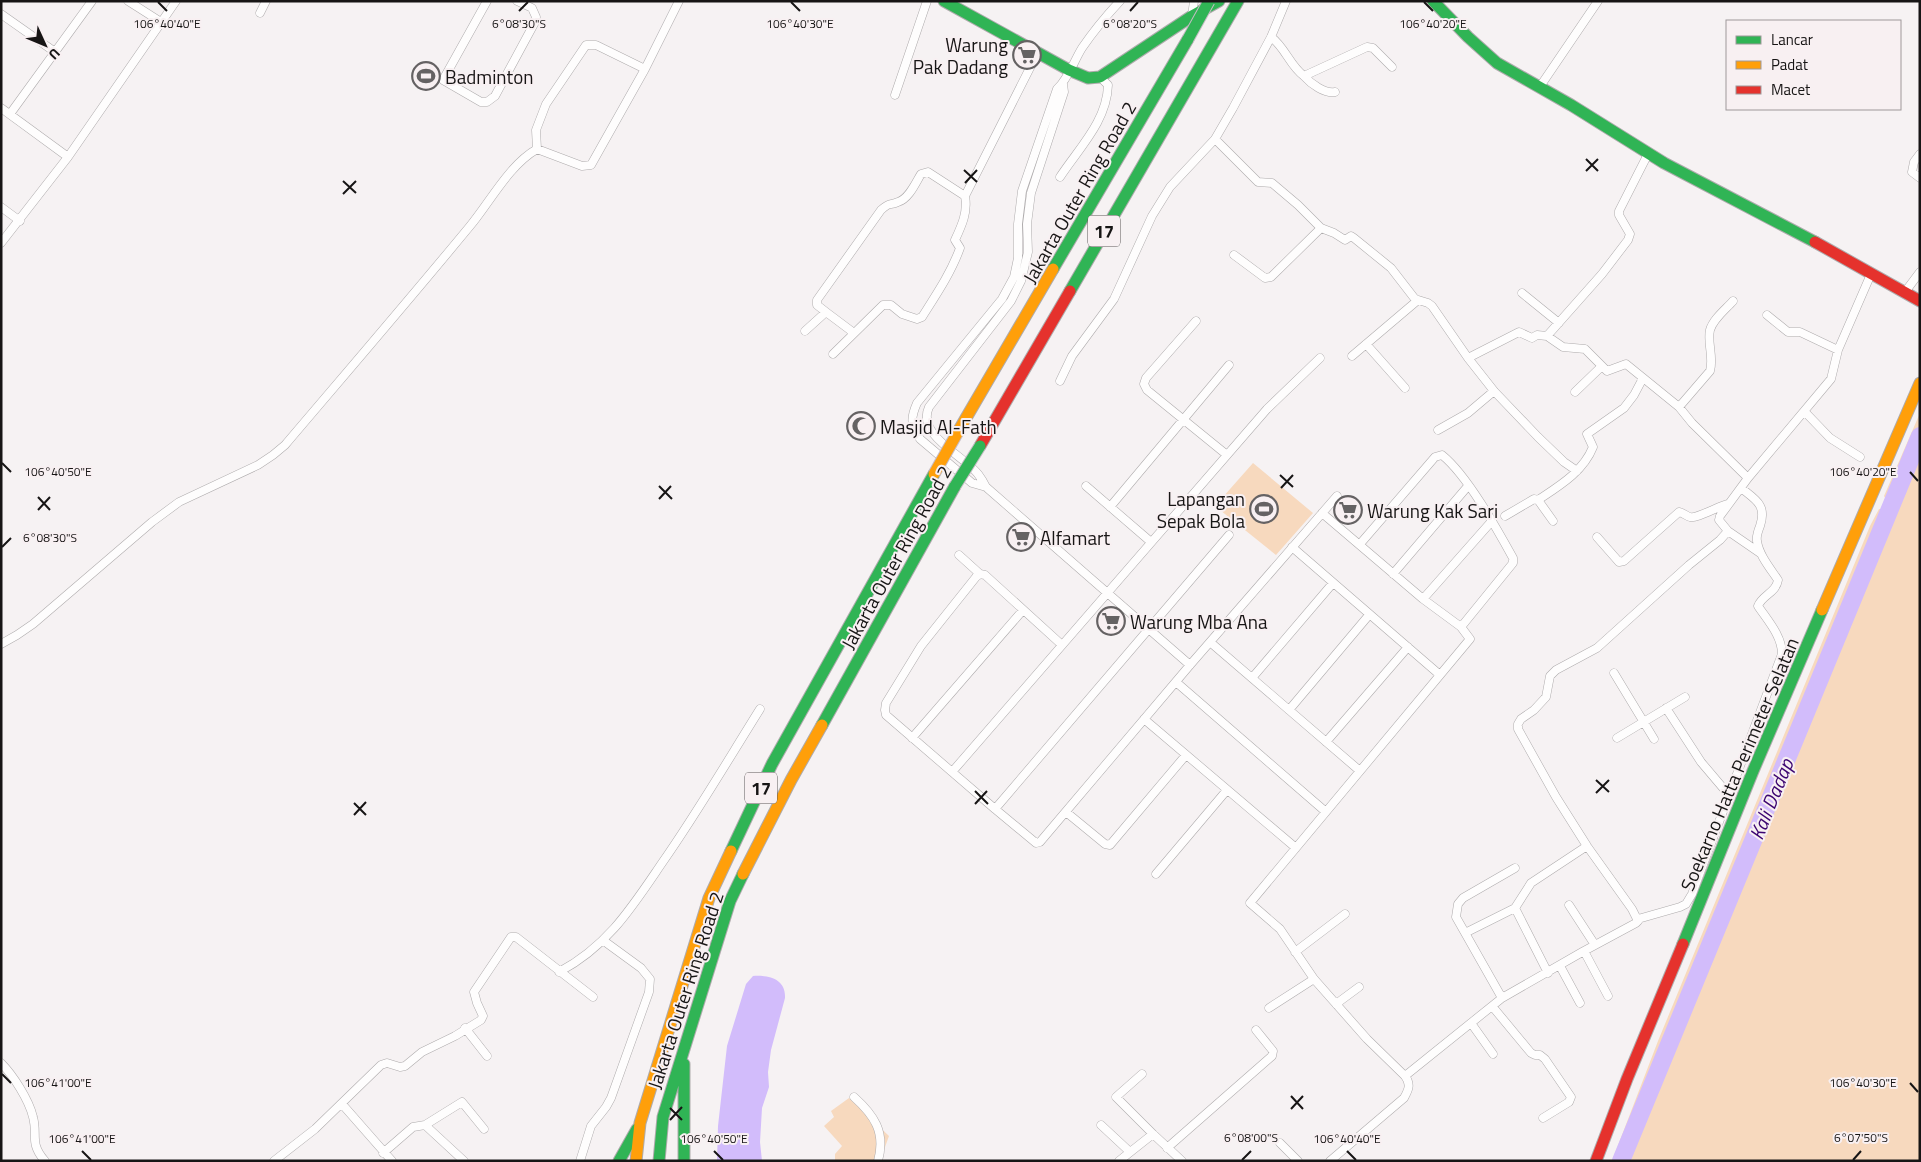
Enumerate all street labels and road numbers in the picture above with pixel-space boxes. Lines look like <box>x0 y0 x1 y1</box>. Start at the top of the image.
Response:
street label: Jakarta Outer Ring Road 2 <box>1015 95 1143 289</box>
road number: 17 <box>1088 216 1120 247</box>
street label: Jakarta Outer Ring Road 2 <box>833 460 959 654</box>
street label: Soekarno Hatta Perimeter Selatan <box>1672 633 1806 895</box>
road number: 17 <box>745 772 777 804</box>
street label: Jakarta Outer Ring Road 2 <box>639 887 731 1093</box>

